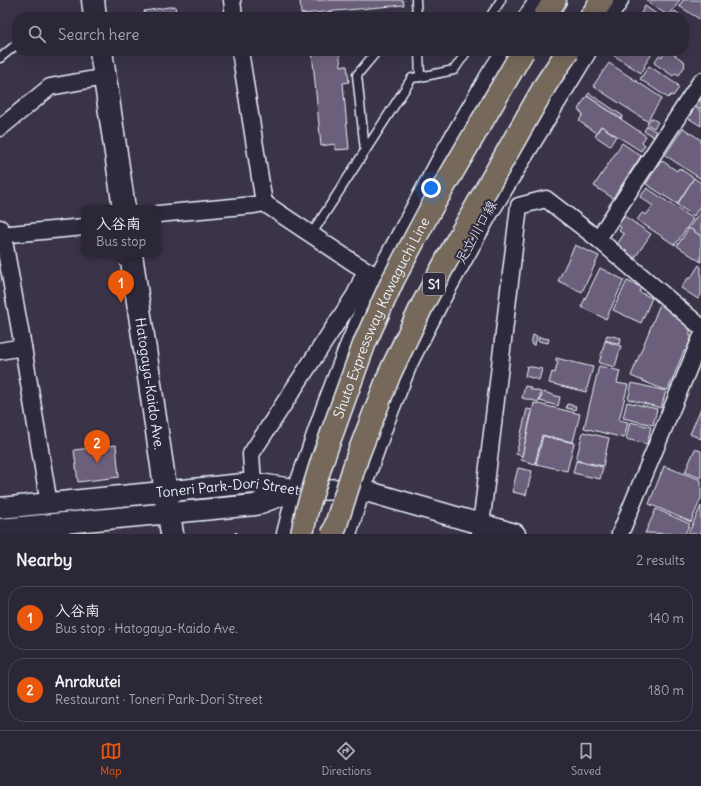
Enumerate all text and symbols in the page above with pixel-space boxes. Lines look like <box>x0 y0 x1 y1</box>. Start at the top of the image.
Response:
search box <box>12 12 689 56</box>
icon: search <box>26 23 48 45</box>
text: Search here <box>58 25 139 44</box>
your location <box>421 178 441 198</box>
street label: 足立川口線 <box>451 197 501 267</box>
popup <box>81 205 161 257</box>
text: 入谷南 <box>96 214 141 233</box>
street label: Shuto Expressway Kawaguchi Line <box>329 214 434 421</box>
text: Bus stop <box>96 233 146 250</box>
pin: 1 <box>108 270 134 303</box>
road number: S1 <box>423 273 445 295</box>
street label: Hatogaya-Kaido Ave. <box>131 316 169 451</box>
pin: 2 <box>84 430 110 463</box>
street label: Toneri Park-Dori Street <box>155 474 301 502</box>
text: Nearby <box>16 549 72 571</box>
text: 2 results <box>636 552 685 569</box>
text: 入谷南 <box>55 601 100 620</box>
text: 1 <box>27 610 33 627</box>
text: 140 m <box>648 610 684 627</box>
text: Bus stop · Hatogaya-Kaido Ave. <box>55 620 238 637</box>
text: Anrakutei <box>55 672 121 691</box>
text: 2 <box>26 682 34 699</box>
text: 180 m <box>648 682 684 699</box>
text: Restaurant · Toneri Park-Dori Street <box>55 691 263 708</box>
tab: Map <box>100 740 122 778</box>
tab: Directions <box>322 740 371 778</box>
tab: Saved <box>571 740 601 778</box>

